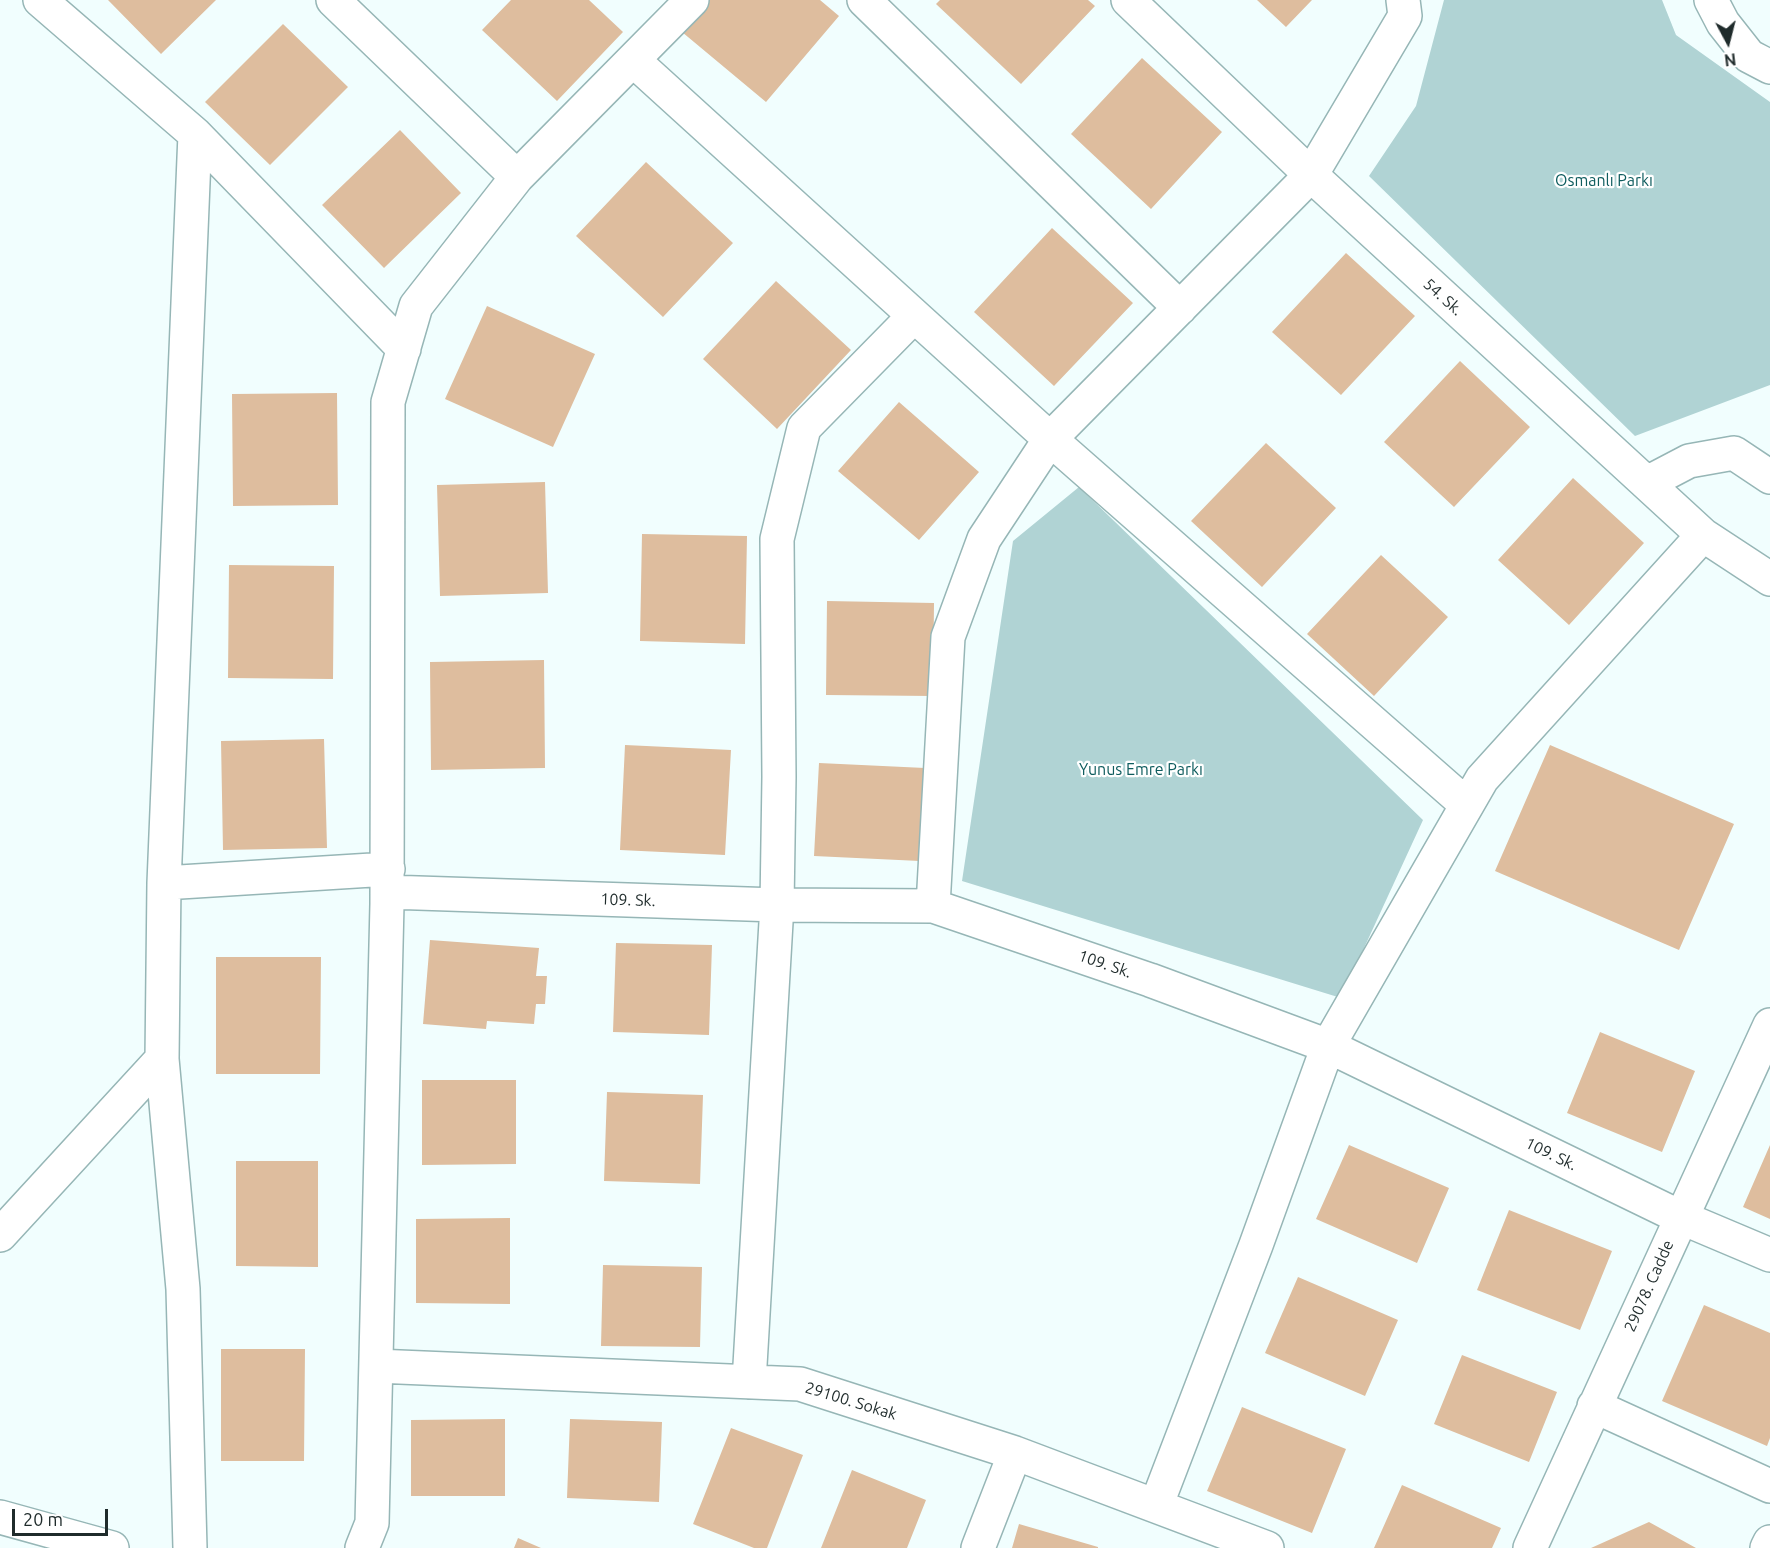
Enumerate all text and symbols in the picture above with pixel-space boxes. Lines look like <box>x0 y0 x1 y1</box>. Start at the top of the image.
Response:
north arrow <box>1698 12 1758 72</box>
text: N <box>1723 50 1737 70</box>
park label: Osmanlı Parkı <box>1555 171 1653 191</box>
street label: 54. Sk. <box>1419 274 1467 320</box>
park label: Yunus Emre Parkı <box>1079 760 1203 780</box>
street label: 109. Sk. <box>600 889 656 911</box>
street label: 109. Sk. <box>1076 946 1134 982</box>
street label: 109. Sk. <box>1522 1133 1580 1175</box>
street label: 29078. Cadde <box>1620 1237 1678 1335</box>
street label: 29100. Sokak <box>803 1378 899 1424</box>
scale bar <box>15 1497 111 1535</box>
text: 20 m <box>23 1509 63 1529</box>

